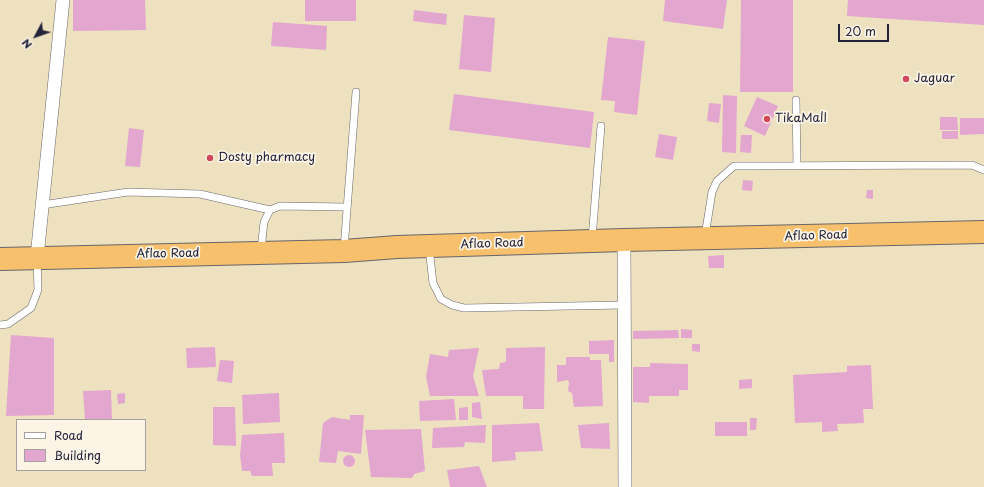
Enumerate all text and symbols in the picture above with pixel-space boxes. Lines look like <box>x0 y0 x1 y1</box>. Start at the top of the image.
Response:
north arrow <box>16 16 56 56</box>
scale bar <box>840 16 891 42</box>
text: 20 m <box>845 22 876 40</box>
text: N <box>17 35 36 53</box>
place label: Jaguar <box>914 72 955 86</box>
marker: Jaguar <box>901 74 911 84</box>
place label: TikaMall <box>775 112 827 126</box>
marker: TikaMall <box>762 114 772 124</box>
place label: Dosty pharmacy <box>218 151 315 165</box>
marker: Dosty pharmacy <box>205 153 215 163</box>
street label: Aflao Road <box>784 228 848 244</box>
street label: Aflao Road <box>460 236 524 252</box>
street label: Aflao Road <box>136 246 200 262</box>
legend <box>16 419 146 471</box>
text: Road <box>54 426 83 444</box>
text: Building <box>54 446 101 464</box>

